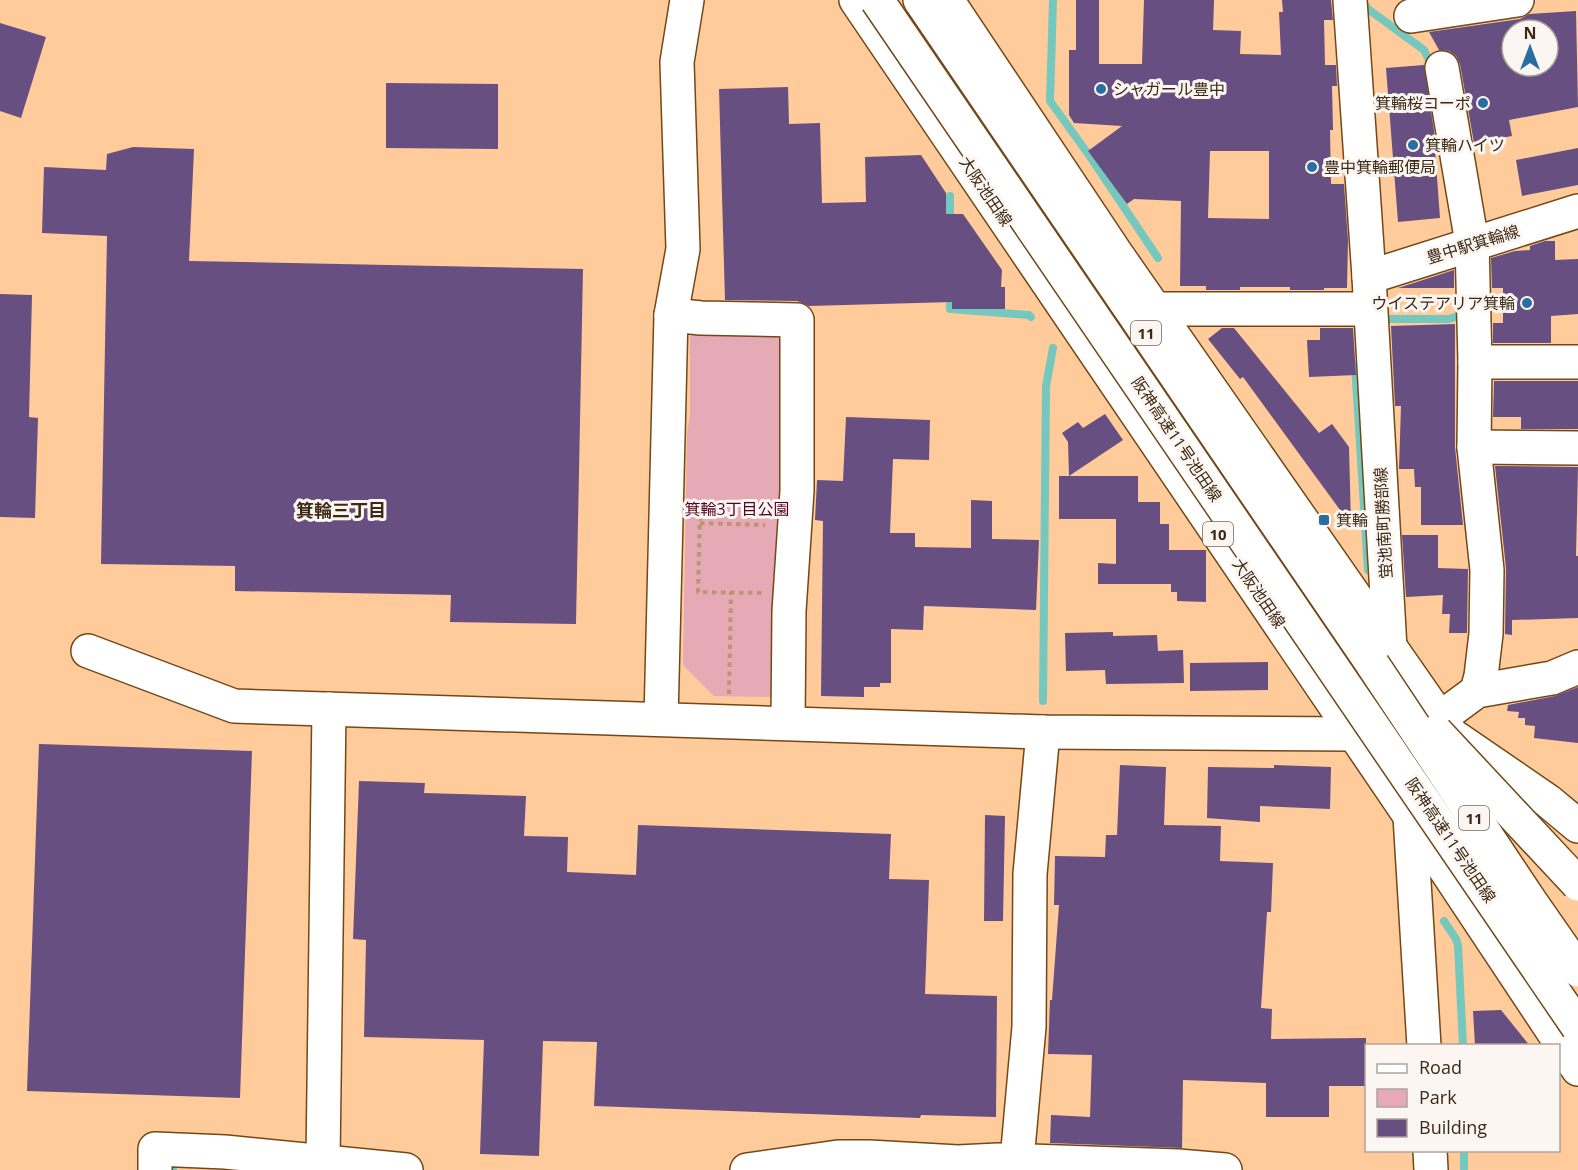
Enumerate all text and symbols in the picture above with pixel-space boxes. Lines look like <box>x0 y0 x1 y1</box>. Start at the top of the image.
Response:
north arrow <box>1500 18 1560 78</box>
text: N <box>1523 22 1537 44</box>
place label: シャガール豊中 <box>1113 78 1225 100</box>
marker: シャガール豊中 <box>1094 82 1108 96</box>
place label: 箕輪桜コーポ <box>1375 92 1471 114</box>
marker: 箕輪桜コーポ <box>1476 96 1490 110</box>
place label: 箕輪ハイツ <box>1425 134 1505 156</box>
marker: 箕輪ハイツ <box>1406 138 1420 152</box>
street label: 大阪池田線 <box>955 152 1017 230</box>
place label: 豊中箕輪郵便局 <box>1324 156 1436 178</box>
marker: 豊中箕輪郵便局 <box>1305 160 1319 174</box>
street label: 豊中駅箕輪線 <box>1424 219 1522 269</box>
place label: ウイステアリア箕輪 <box>1371 292 1515 314</box>
marker: ウイステアリア箕輪 <box>1520 296 1534 310</box>
road number: 11 <box>1131 321 1161 345</box>
street label: 阪神高速11号池田線 <box>1127 372 1227 506</box>
street label: 蛍池南町勝部線 <box>1369 466 1397 580</box>
district label: 箕輪三丁目 <box>296 498 386 522</box>
park label: 箕輪3丁目公園 <box>684 498 790 520</box>
place label: 箕輪 <box>1336 509 1368 531</box>
marker: 箕輪 <box>1317 513 1331 527</box>
road number: 10 <box>1203 522 1233 546</box>
street label: 大阪池田線 <box>1228 554 1290 632</box>
street label: 阪神高速11号池田線 <box>1401 773 1501 907</box>
road number: 11 <box>1459 806 1489 830</box>
legend <box>1365 1044 1560 1152</box>
text: Road <box>1419 1055 1462 1079</box>
text: Park <box>1419 1085 1457 1109</box>
text: Building <box>1419 1115 1487 1139</box>

